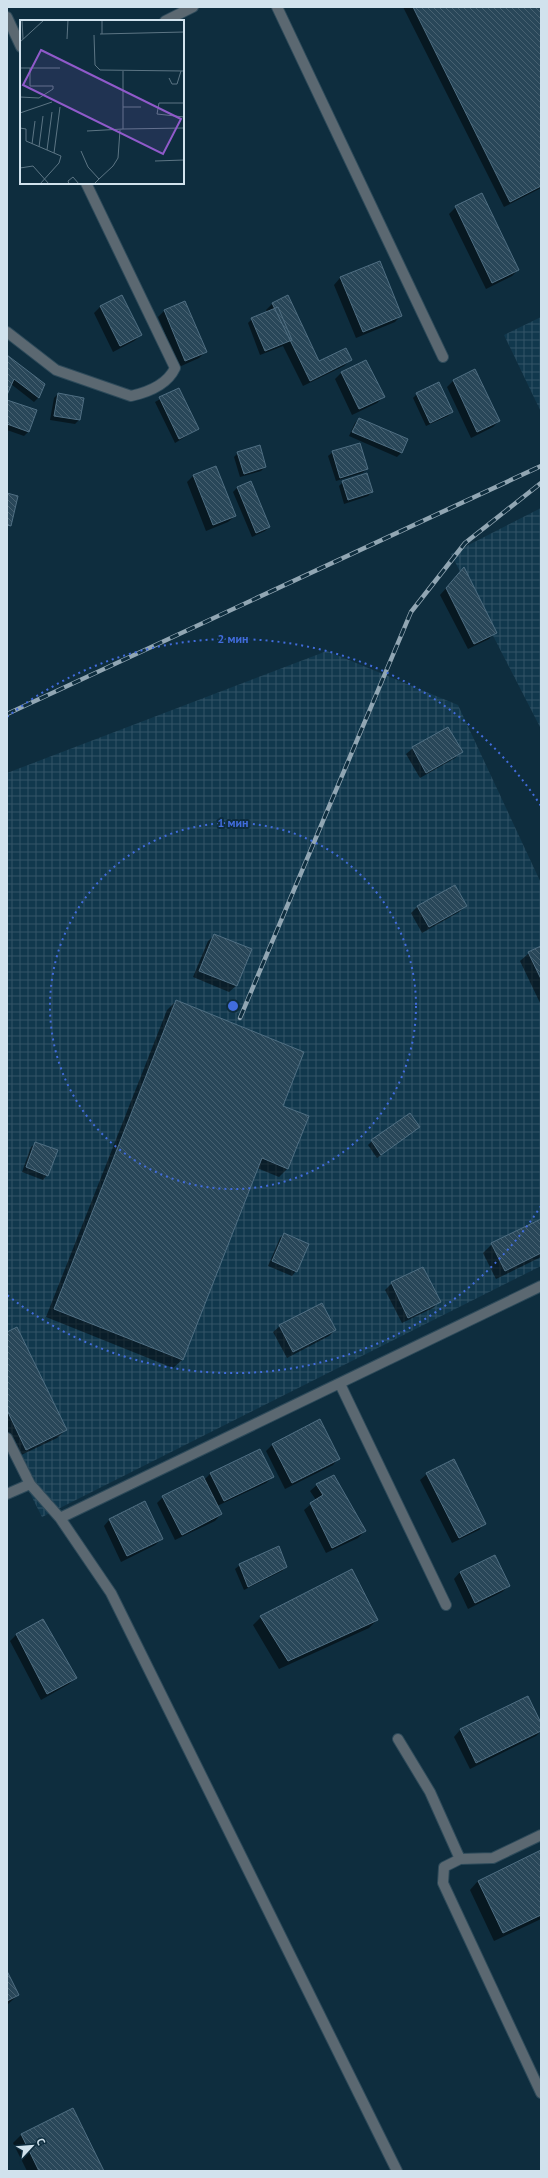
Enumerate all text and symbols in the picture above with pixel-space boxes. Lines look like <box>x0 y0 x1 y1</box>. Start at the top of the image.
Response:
inset map <box>20 20 184 184</box>
text: 2 мин <box>218 631 248 646</box>
text: 1 мин <box>218 815 248 830</box>
centre of rings <box>226 999 240 1013</box>
north arrow <box>12 2126 52 2166</box>
text: С <box>33 2136 49 2147</box>

